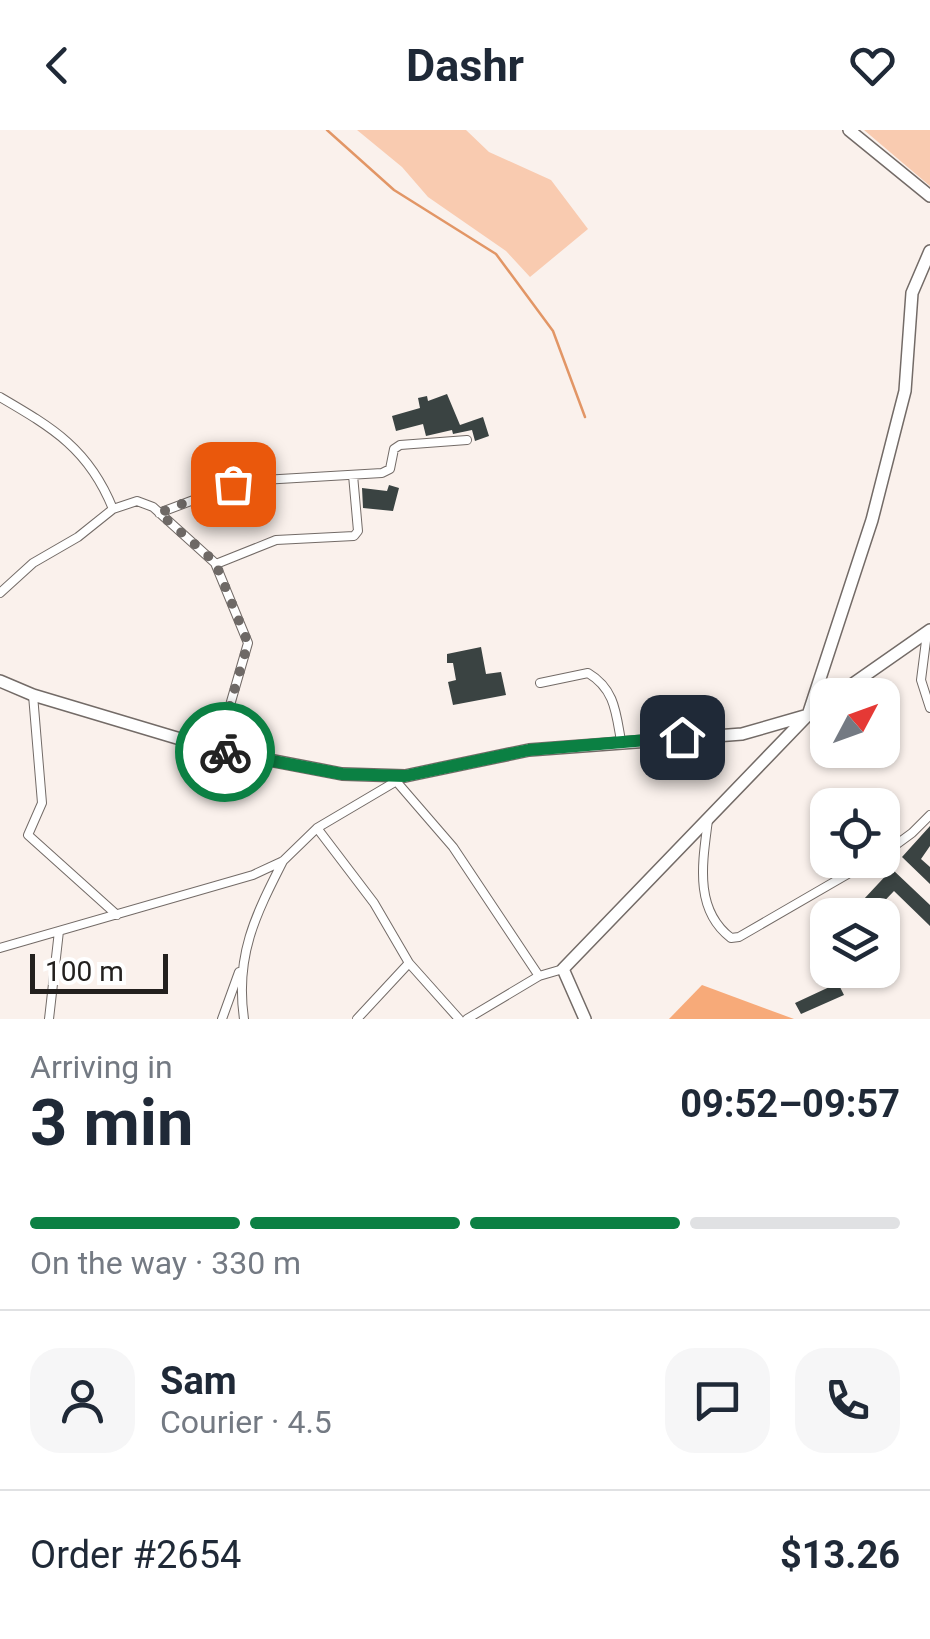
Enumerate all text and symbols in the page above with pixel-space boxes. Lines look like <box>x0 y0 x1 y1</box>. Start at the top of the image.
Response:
icon: back <box>30 38 85 93</box>
icon: heart <box>845 38 900 93</box>
text: Dashr <box>406 39 524 92</box>
pin <box>191 442 276 527</box>
icon: bag <box>206 457 261 512</box>
north arrow <box>810 678 900 768</box>
map controls <box>810 678 900 988</box>
pin <box>640 695 725 780</box>
courier <box>175 702 275 802</box>
icon: home <box>655 710 710 765</box>
icon: bike <box>198 725 253 780</box>
button: locate <box>810 788 900 878</box>
button: layers <box>810 898 900 988</box>
scale bar <box>30 949 168 994</box>
text: 100 m <box>45 955 124 988</box>
text: Arriving in <box>30 1048 173 1086</box>
text: 09:52–09:57 <box>680 1082 900 1126</box>
text: 3 min <box>30 1085 193 1161</box>
text: On the way · 330 m <box>30 1244 301 1282</box>
button: person <box>30 1348 135 1453</box>
button: chat <box>665 1348 770 1453</box>
button: phone <box>795 1348 900 1453</box>
text: Sam <box>160 1359 237 1403</box>
text: Courier · 4.5 <box>160 1403 332 1441</box>
text: Order #2654 <box>30 1533 241 1577</box>
text: $13.26 <box>780 1533 900 1577</box>

